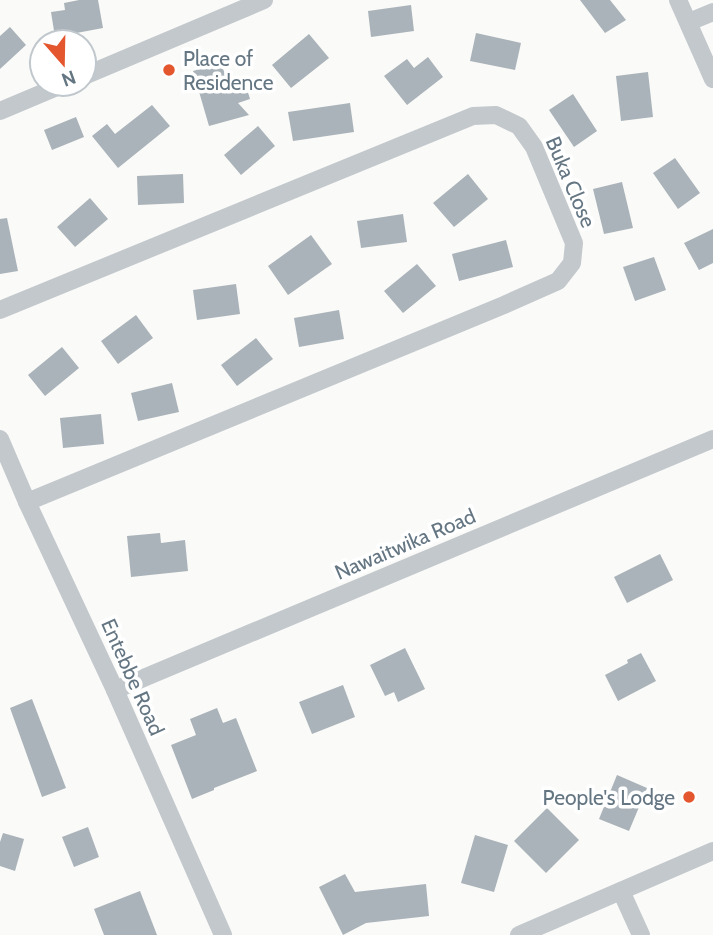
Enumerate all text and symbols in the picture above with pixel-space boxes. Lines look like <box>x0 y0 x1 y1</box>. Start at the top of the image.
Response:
north arrow <box>28 28 98 98</box>
place label: Place of Residence <box>183 46 274 95</box>
marker: Place of Residence <box>161 62 177 78</box>
text: N <box>58 65 79 92</box>
street label: Buka Close <box>541 133 601 231</box>
street label: Nawaitwika Road <box>331 503 479 585</box>
street label: Entebbe Road <box>96 615 170 739</box>
place label: People's Lodge <box>542 785 675 810</box>
marker: People's Lodge <box>681 789 697 805</box>

